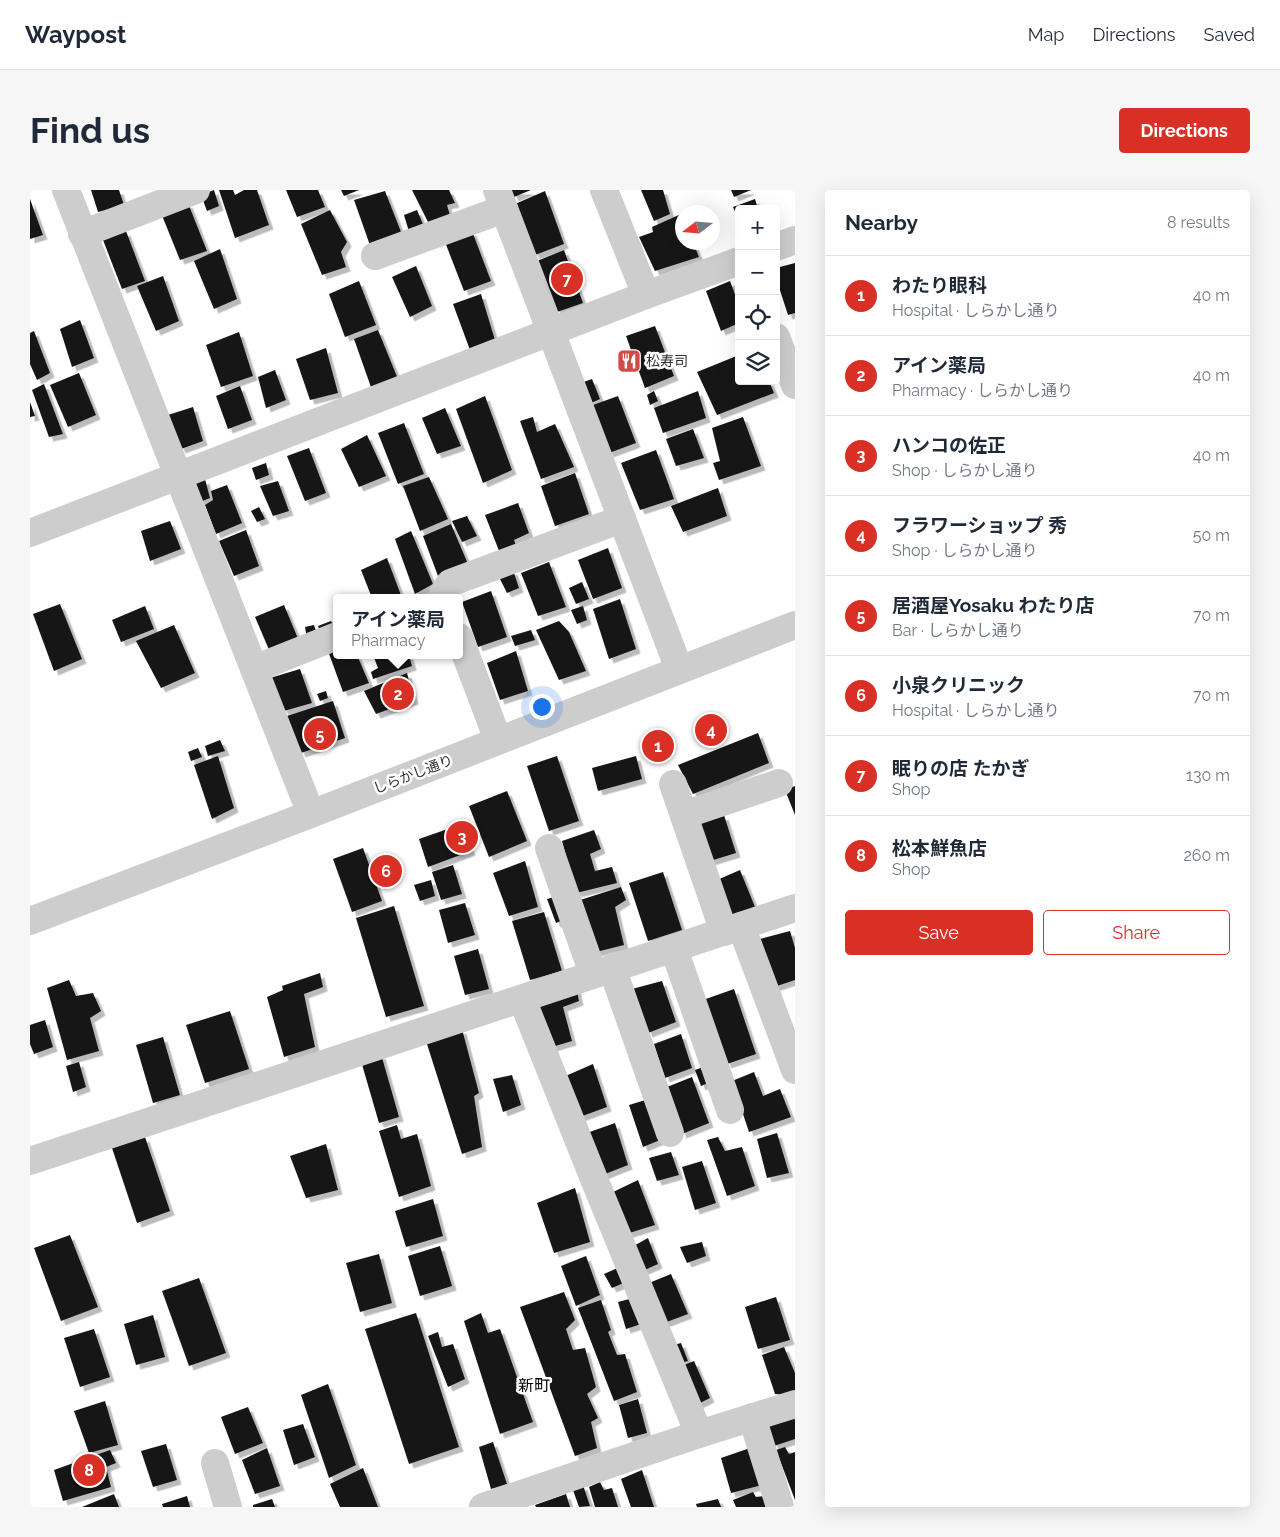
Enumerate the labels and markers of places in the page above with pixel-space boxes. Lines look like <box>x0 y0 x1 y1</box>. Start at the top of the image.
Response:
pin: 7 <box>551 260 583 298</box>
restaurant icon: 松寿司 <box>616 348 642 374</box>
place label: 松寿司 <box>646 353 688 369</box>
pin: 2 <box>382 675 414 713</box>
pin: 4 <box>695 711 727 749</box>
pin: 5 <box>304 715 336 753</box>
pin: 1 <box>642 727 674 765</box>
pin: 3 <box>446 818 478 856</box>
pin: 6 <box>370 852 402 890</box>
pin: 8 <box>73 1451 105 1489</box>

